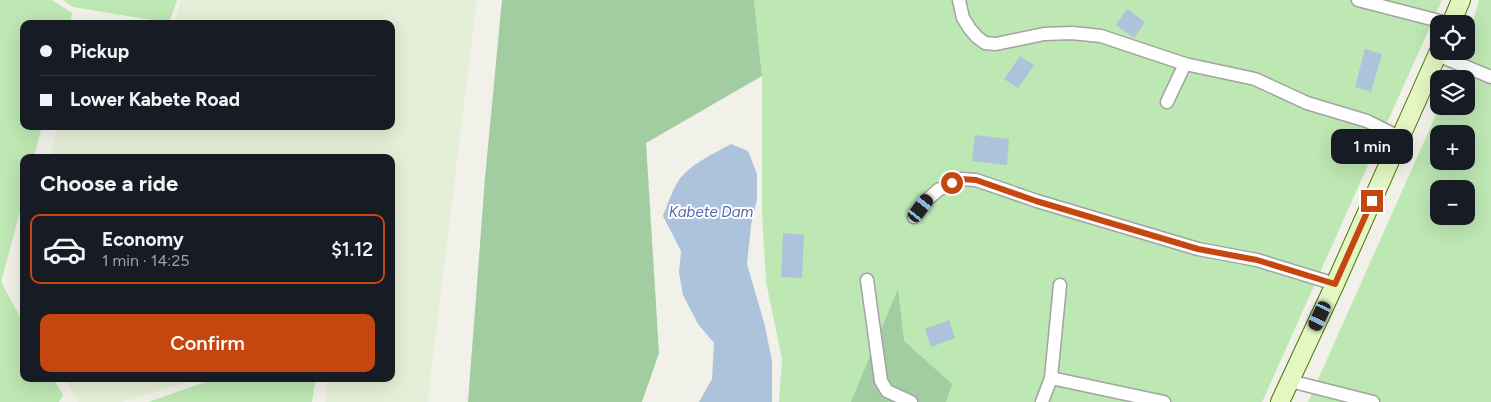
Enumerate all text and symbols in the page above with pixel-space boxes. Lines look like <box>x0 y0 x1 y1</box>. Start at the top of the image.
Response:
map controls <box>1430 15 1475 225</box>
button: locate <box>1430 15 1475 60</box>
text: Pickup <box>70 40 129 63</box>
button: layers <box>1430 70 1475 115</box>
text: Lower Kabete Road <box>70 88 240 111</box>
button: + <box>1430 125 1475 170</box>
callout: 1 min <box>1331 128 1413 164</box>
text: 1 min <box>1353 137 1391 156</box>
text: Choose a ride <box>40 170 178 197</box>
route start <box>941 172 963 194</box>
button: − <box>1430 180 1475 225</box>
route end <box>1361 190 1383 212</box>
car <box>905 192 936 224</box>
water label: Kabete Dam <box>669 203 753 221</box>
icon: car <box>42 227 87 272</box>
text: Economy <box>102 228 184 251</box>
text: $1.12 <box>331 238 373 261</box>
text: 1 min · 14:25 <box>102 251 190 270</box>
car <box>1306 299 1333 333</box>
button: Confirm <box>40 314 375 372</box>

